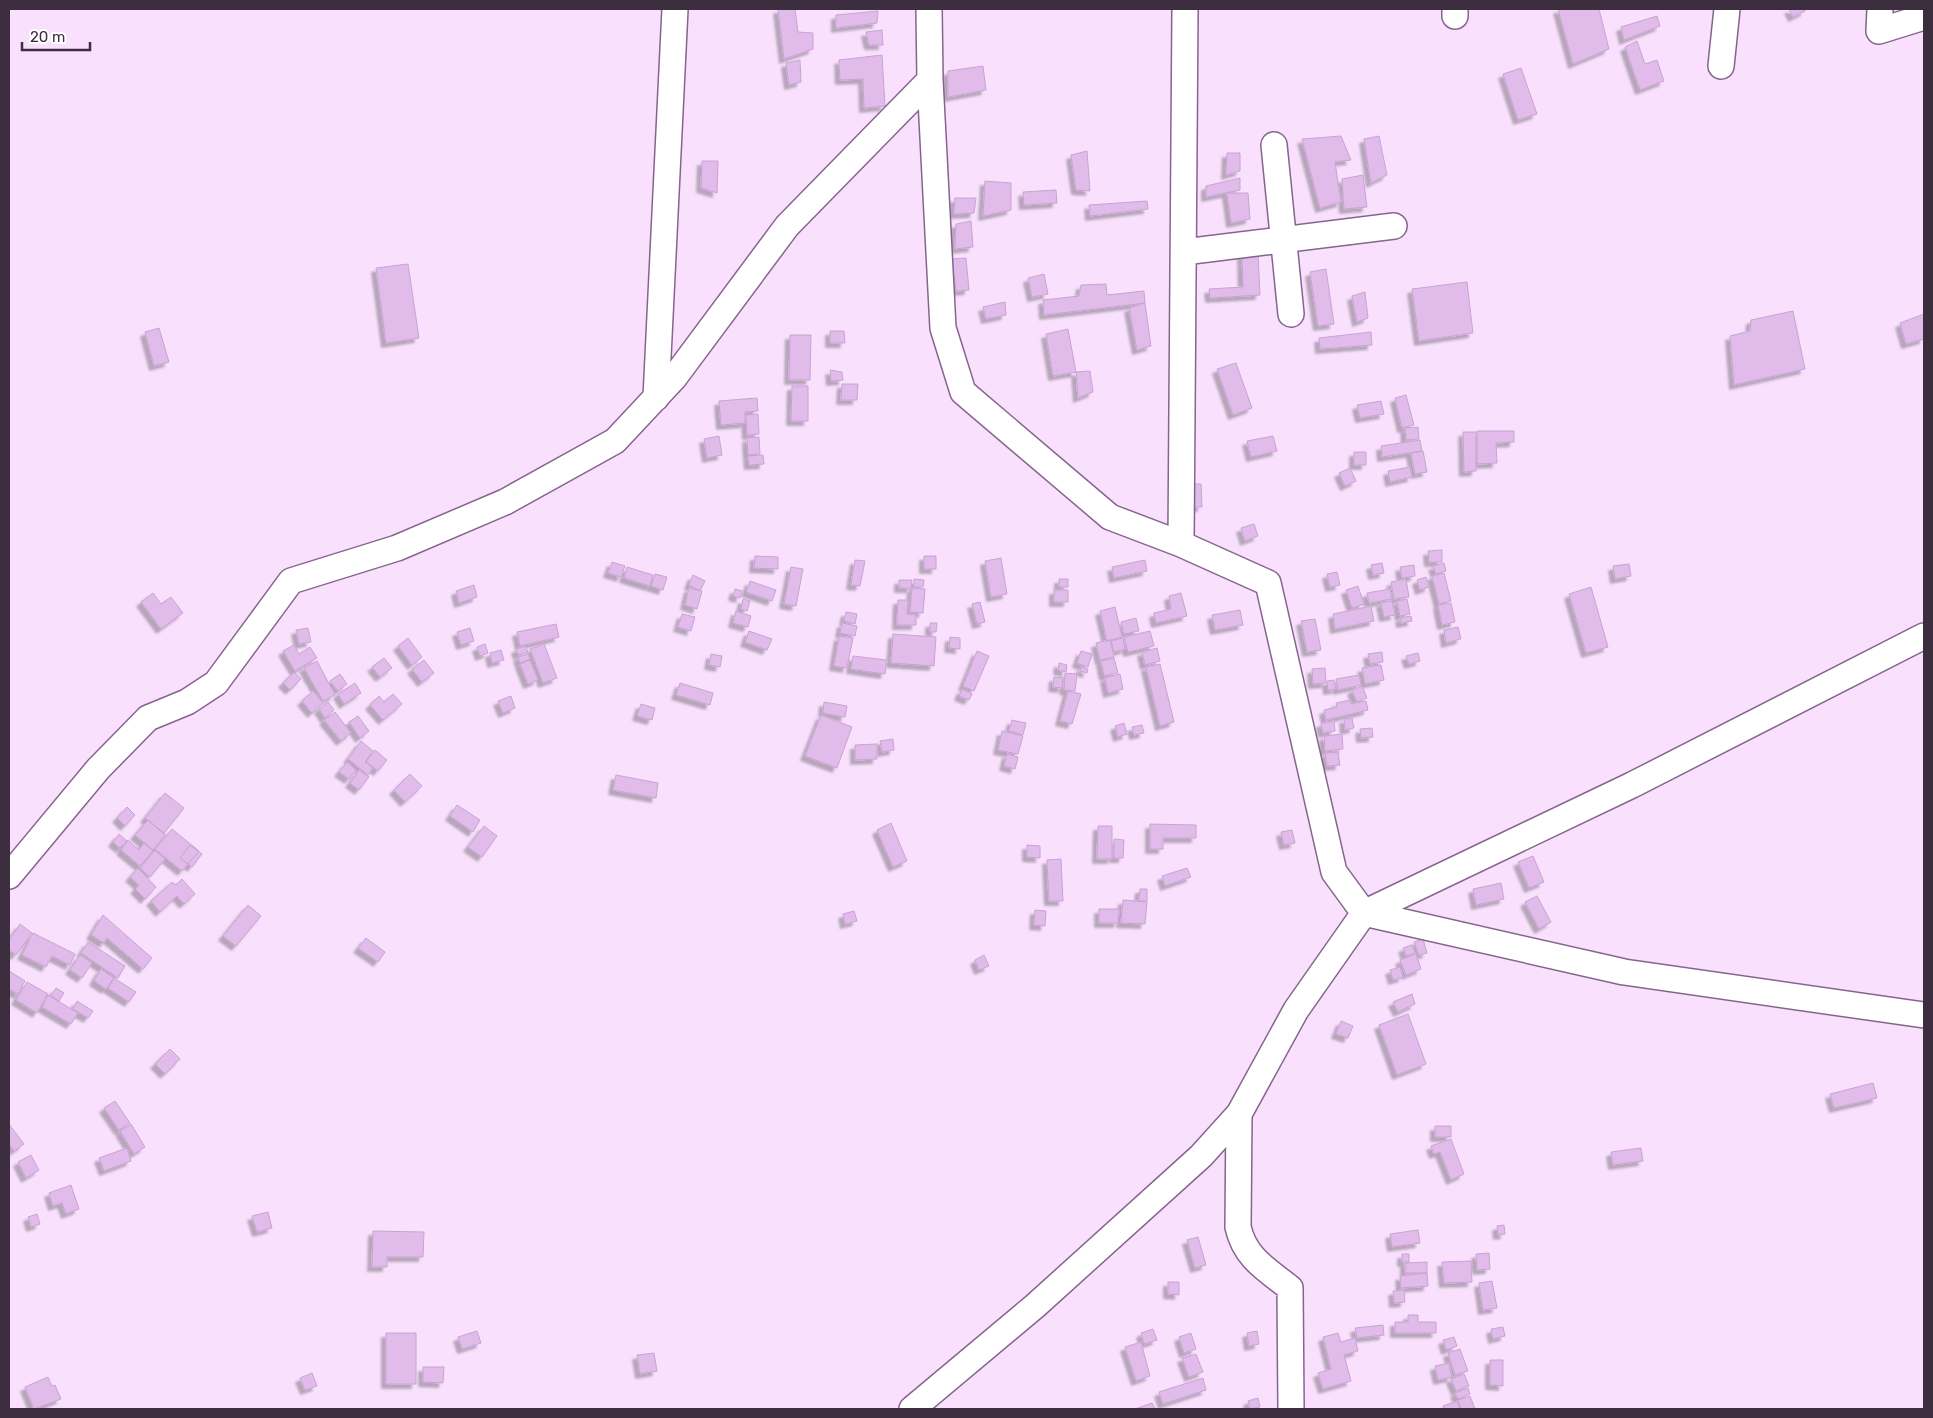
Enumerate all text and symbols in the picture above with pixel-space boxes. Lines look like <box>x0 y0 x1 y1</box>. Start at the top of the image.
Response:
scale bar <box>22 20 90 52</box>
text: 20 m <box>30 28 65 46</box>

